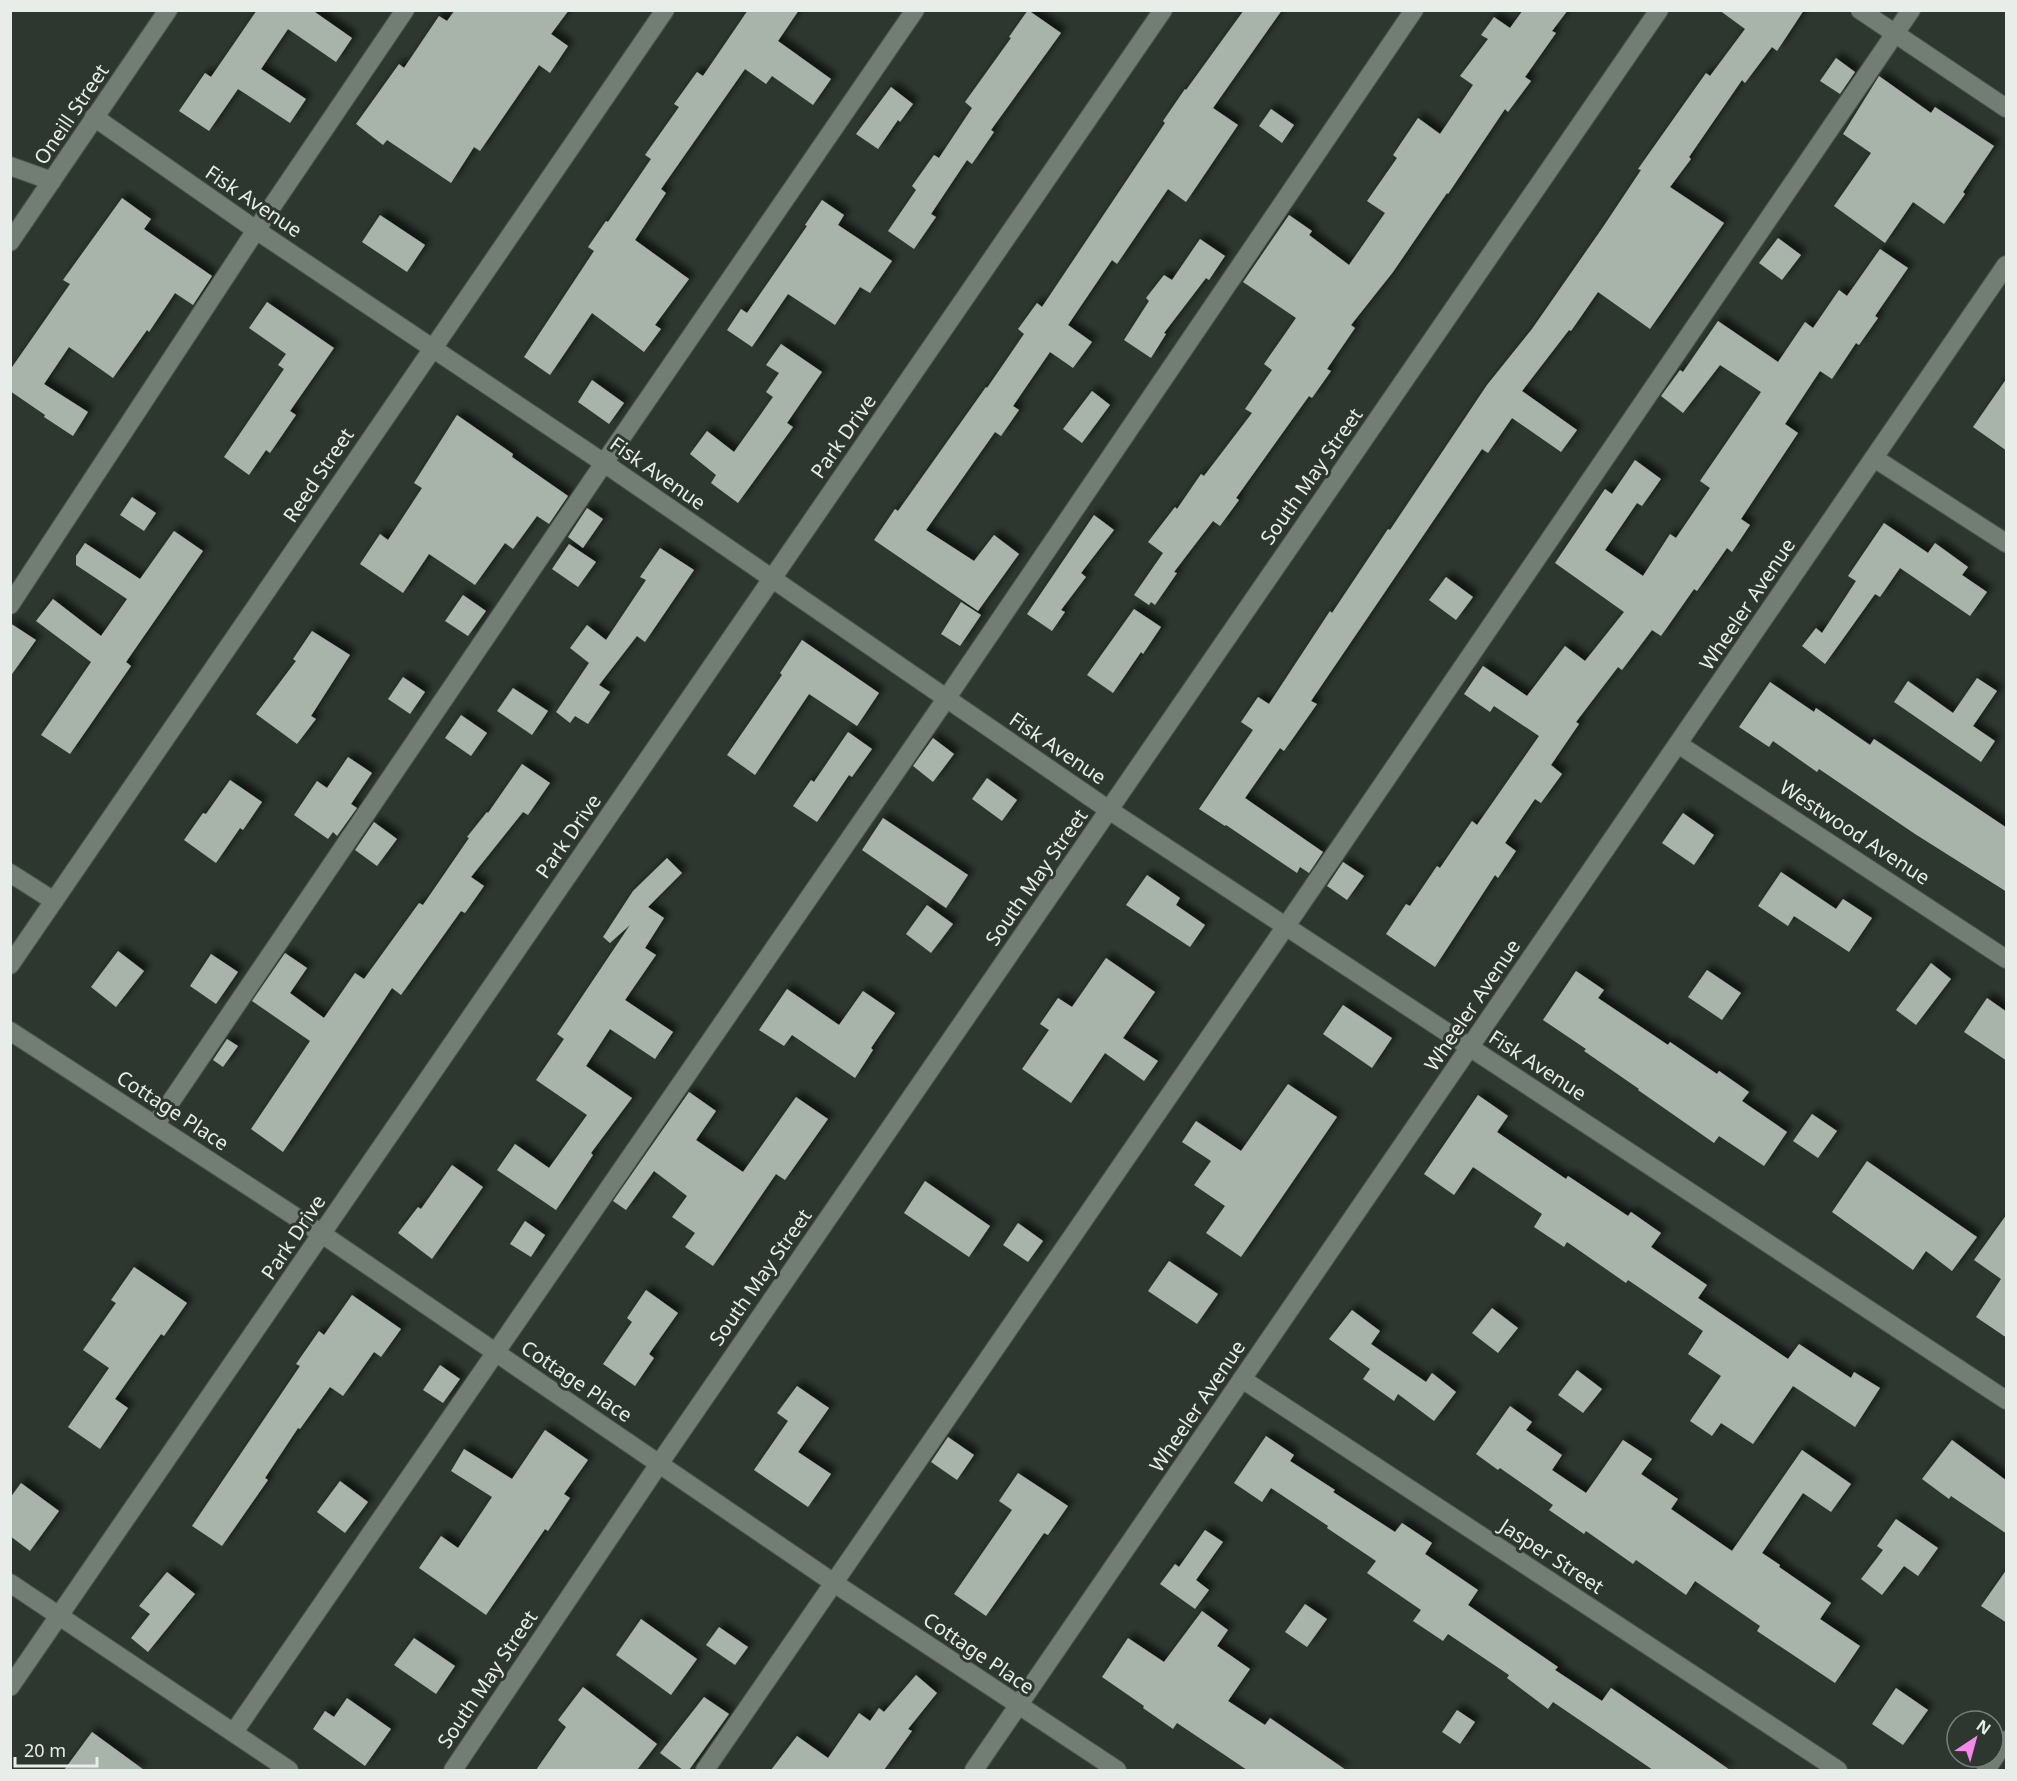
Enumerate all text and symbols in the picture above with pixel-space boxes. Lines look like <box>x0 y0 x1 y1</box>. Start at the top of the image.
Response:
street label: Oneill Street <box>27 58 115 170</box>
street label: Fisk Avenue <box>200 159 308 243</box>
street label: Park Drive <box>804 389 882 483</box>
street label: South May Street <box>1254 402 1368 550</box>
street label: Reed Street <box>277 423 359 527</box>
street label: Fisk Avenue <box>605 430 711 516</box>
street label: Wheeler Avenue <box>1693 533 1801 675</box>
street label: Fisk Avenue <box>1004 706 1112 790</box>
street label: Westwood Avenue <box>1775 773 1935 891</box>
street label: Park Drive <box>529 789 607 883</box>
street label: South May Street <box>979 803 1093 951</box>
street label: Wheeler Avenue <box>1418 934 1526 1076</box>
street label: Fisk Avenue <box>1484 1023 1592 1107</box>
street label: Cottage Place <box>112 1064 234 1156</box>
street label: Park Drive <box>255 1189 331 1285</box>
street label: South May Street <box>703 1203 817 1351</box>
street label: Cottage Place <box>516 1334 638 1428</box>
street label: Wheeler Avenue <box>1143 1335 1251 1477</box>
street label: Jasper Street <box>1493 1511 1609 1600</box>
street label: South May Street <box>431 1605 543 1753</box>
street label: Cottage Place <box>918 1606 1040 1700</box>
north arrow <box>1945 1709 2005 1769</box>
text: N <box>1972 1714 1996 1740</box>
scale bar <box>15 1730 98 1768</box>
text: 20 m <box>24 1738 66 1762</box>

